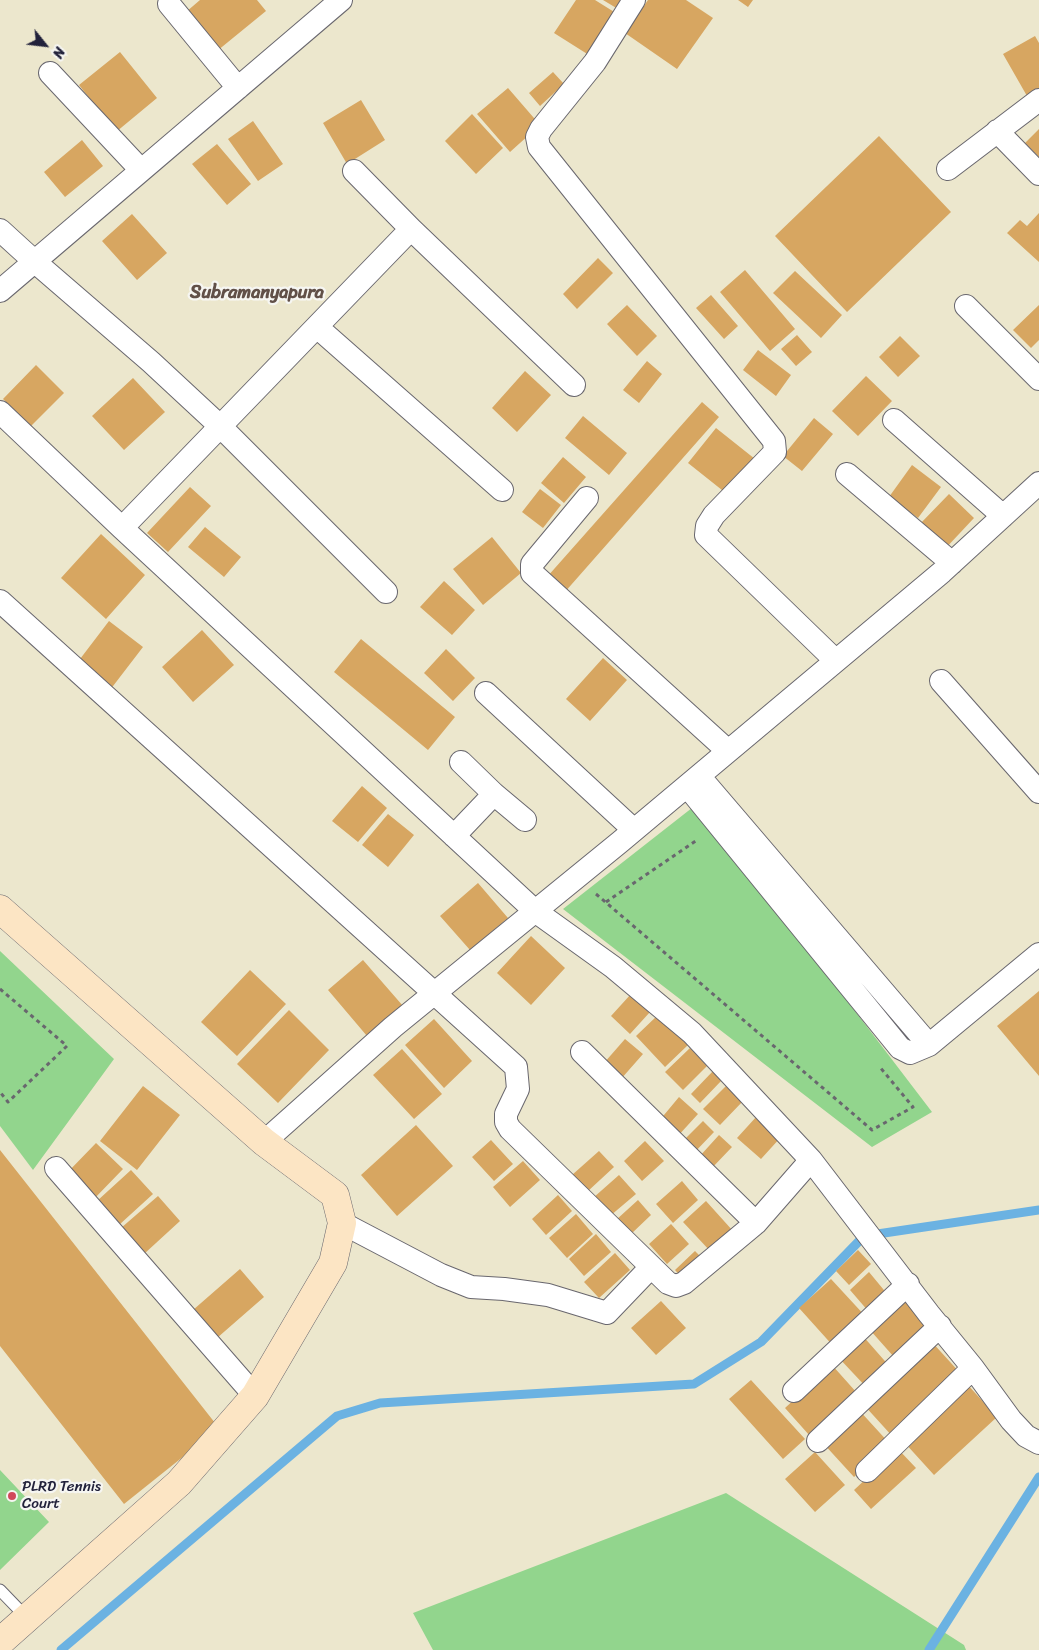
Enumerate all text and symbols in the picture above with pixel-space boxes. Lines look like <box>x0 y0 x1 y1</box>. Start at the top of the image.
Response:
north arrow <box>20 20 70 70</box>
text: N <box>45 42 72 63</box>
district label: Subramanyapura <box>190 282 324 304</box>
place label: PLRD Tennis Court <box>22 1478 101 1513</box>
marker: PLRD Tennis Court <box>6 1490 18 1502</box>

